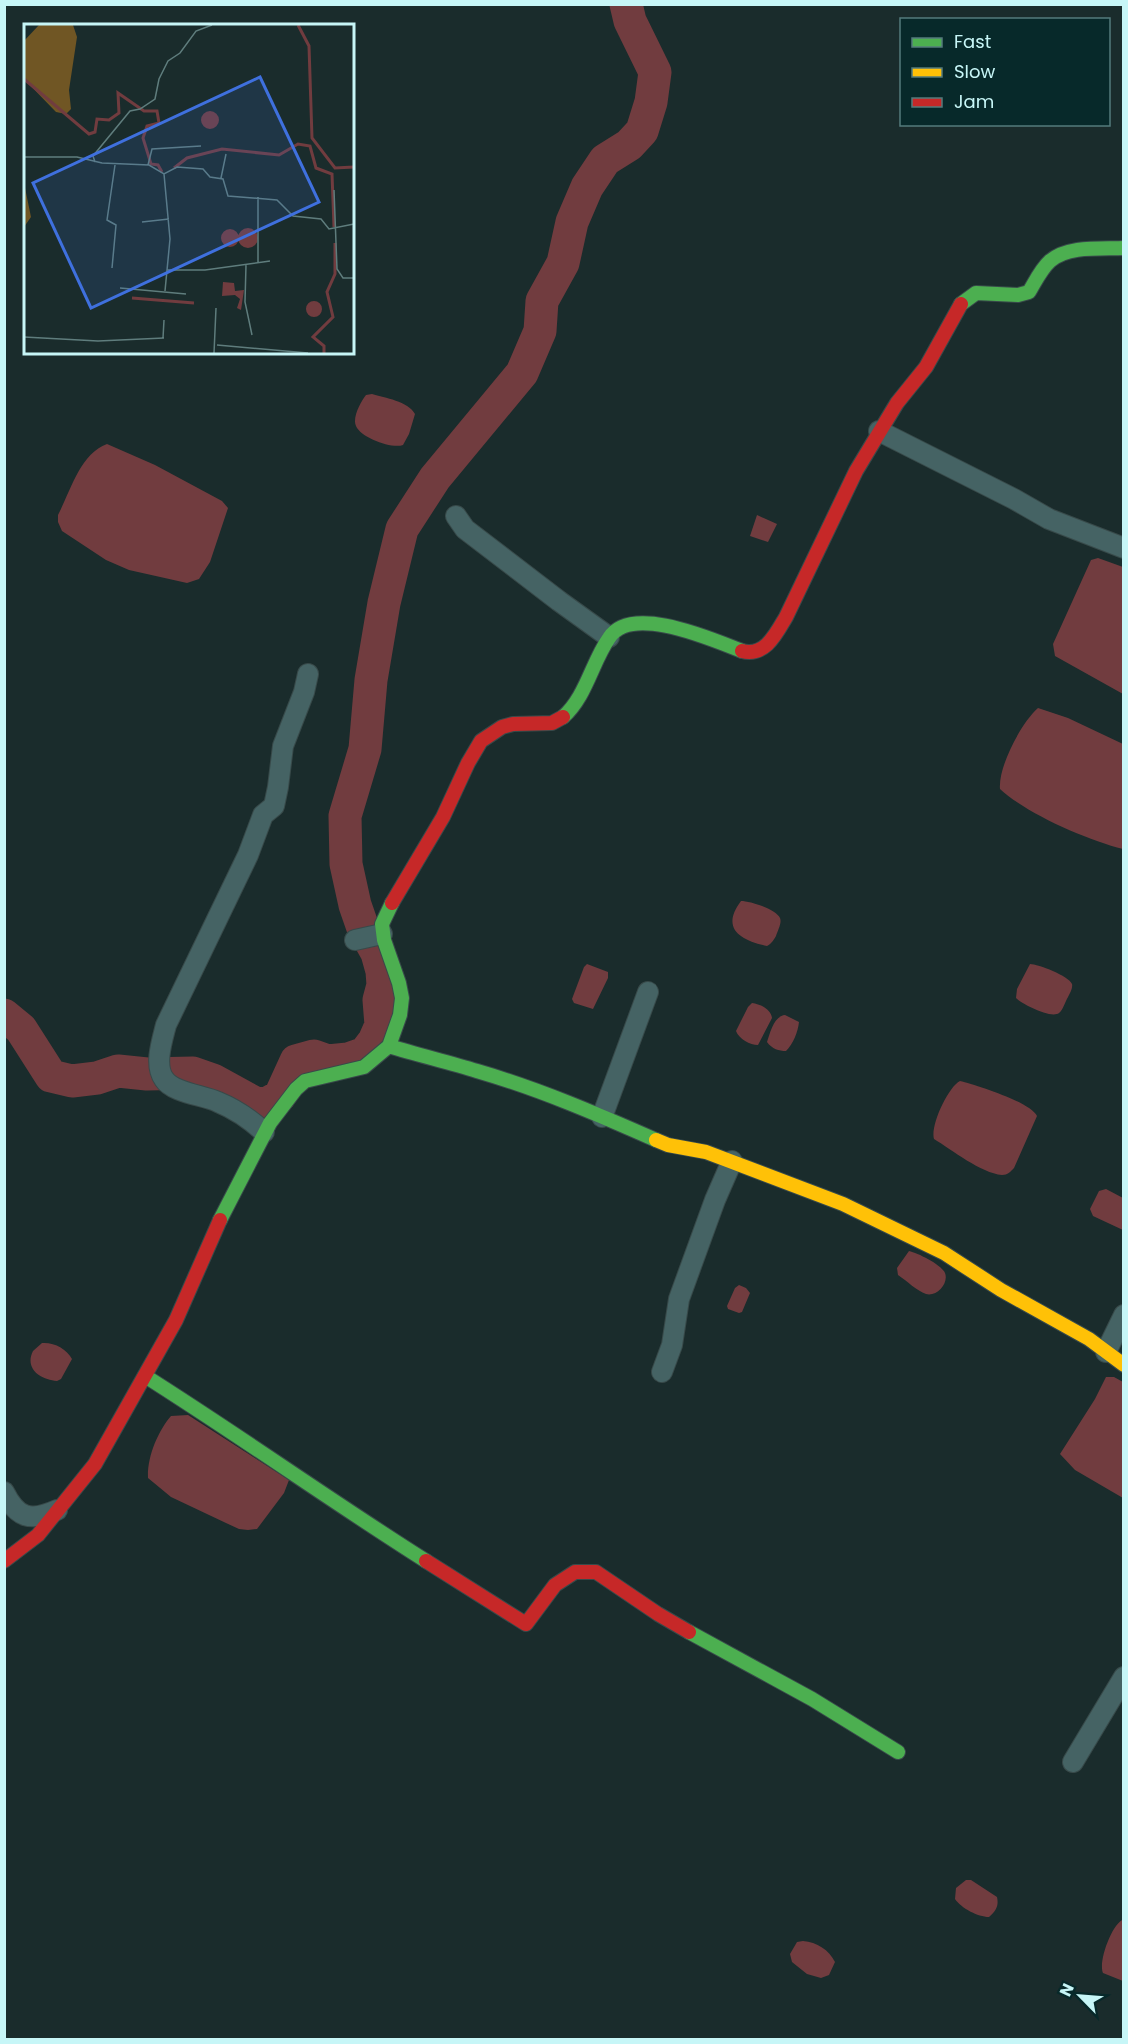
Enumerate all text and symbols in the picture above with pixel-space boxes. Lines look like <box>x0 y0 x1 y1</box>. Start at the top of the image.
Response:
legend <box>900 18 1110 126</box>
inset map <box>24 24 354 354</box>
text: Fast <box>954 29 991 54</box>
text: Slow <box>954 59 996 84</box>
text: Jam <box>954 89 994 114</box>
north arrow <box>1050 1966 1110 2026</box>
text: N <box>1054 1980 1080 2000</box>

